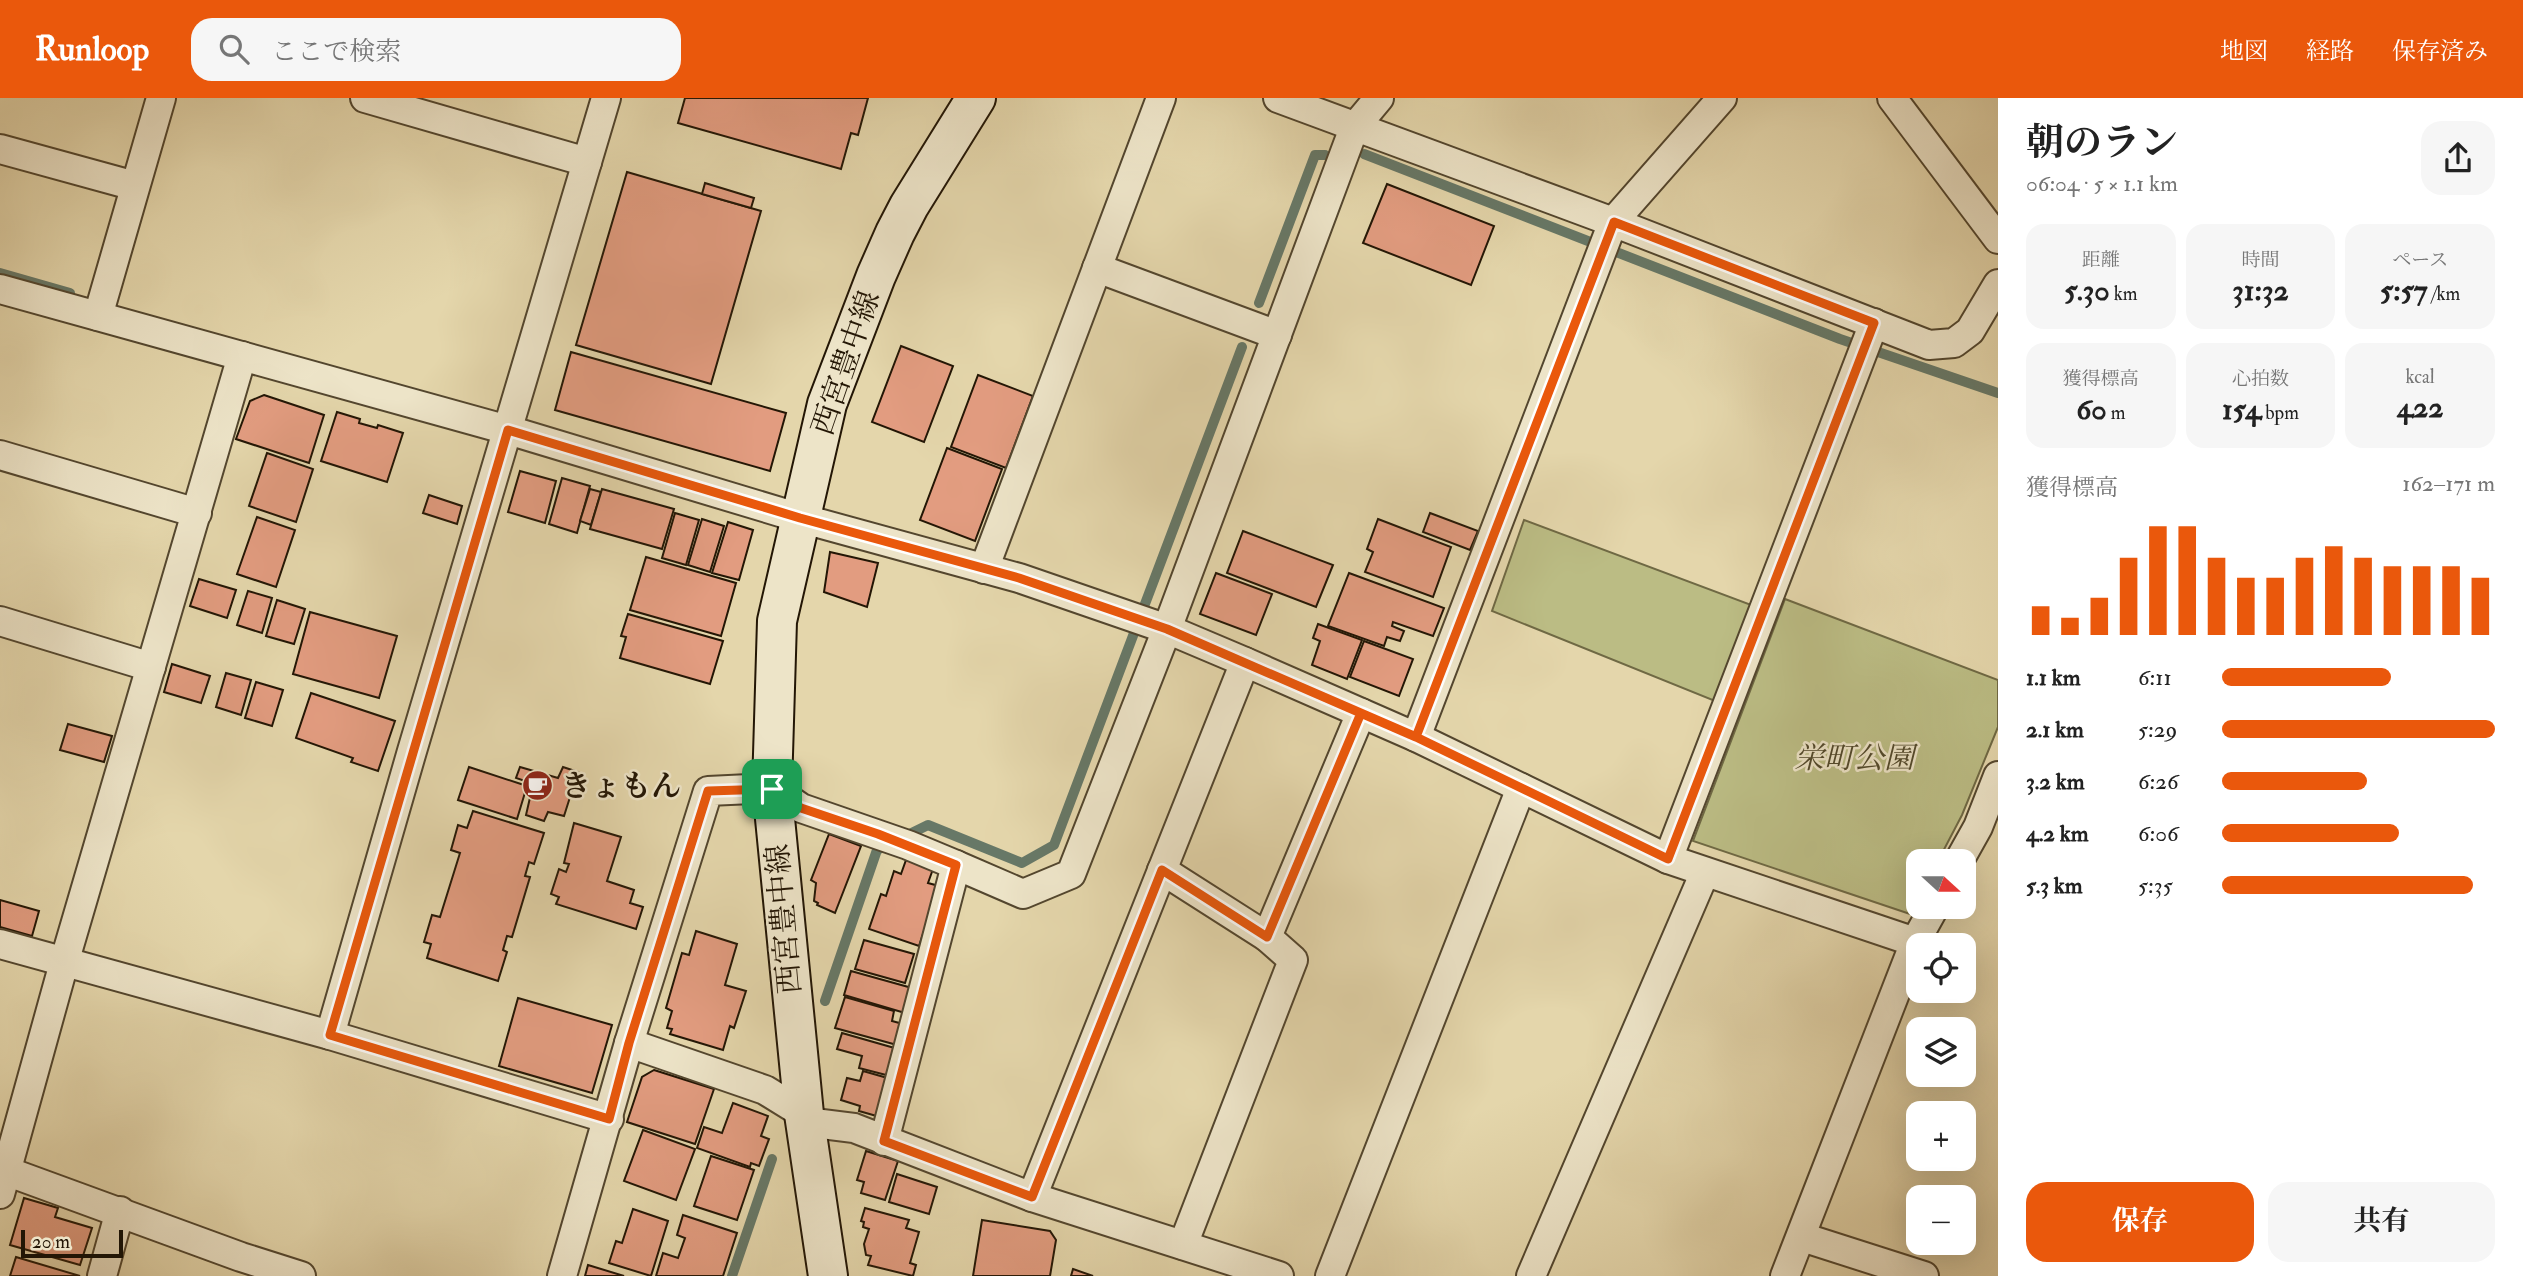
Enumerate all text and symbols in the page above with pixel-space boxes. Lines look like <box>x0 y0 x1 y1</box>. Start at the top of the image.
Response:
search box <box>191 18 681 81</box>
text: Runloop <box>35 29 149 70</box>
icon: search <box>215 30 253 68</box>
text: ここで検索 <box>271 36 401 68</box>
text: 地図 <box>2220 36 2268 67</box>
text: 経路 <box>2306 36 2354 67</box>
text: 保存済み <box>2392 36 2488 67</box>
text: 朝のラン <box>2026 119 2178 167</box>
button: share <box>2421 121 2495 195</box>
text: 06:04 · 5 × 1.1 km <box>2026 169 2178 198</box>
text: 距離 <box>2082 248 2120 272</box>
text: 時間 <box>2241 248 2280 272</box>
text: ペース <box>2392 248 2448 272</box>
text: 5.30 <box>2064 272 2110 309</box>
text: 31:32 <box>2232 272 2289 309</box>
text: 5:57 <box>2380 272 2428 309</box>
text: km <box>2110 282 2137 306</box>
text: /km <box>2428 282 2460 306</box>
street label: 西宮豊中線 <box>804 286 888 440</box>
text: kcal <box>2406 365 2435 389</box>
text: 獲得標高 <box>2063 367 2139 391</box>
text: 心拍数 <box>2232 367 2289 391</box>
text: 422 <box>2397 389 2443 426</box>
text: 60 <box>2076 391 2107 428</box>
text: 154 <box>2222 391 2261 428</box>
text: m <box>2107 401 2125 425</box>
text: bpm <box>2261 401 2299 425</box>
text: 162–171 m <box>2402 469 2495 498</box>
text: 獲得標高 <box>2026 473 2118 502</box>
text: 1.1 km <box>2026 663 2081 692</box>
text: 6:11 <box>2138 663 2172 692</box>
text: 2.1 km <box>2026 715 2084 744</box>
text: 5:29 <box>2138 715 2177 744</box>
park label: 栄町公園 <box>1794 740 1919 777</box>
pin <box>742 759 802 819</box>
text: 3.2 km <box>2026 767 2085 796</box>
text: 6:26 <box>2138 767 2179 796</box>
place label: きょもん <box>561 768 681 805</box>
cafe icon: きょもん <box>521 769 555 803</box>
icon: arrive <box>753 770 791 808</box>
text: 4.2 km <box>2026 819 2089 848</box>
text: 6:06 <box>2138 819 2179 848</box>
street label: 西宮豊中線 <box>759 843 809 995</box>
north arrow <box>1906 849 1976 919</box>
map controls <box>1906 849 1976 1255</box>
text: 5.3 km <box>2026 871 2083 900</box>
text: 5:35 <box>2138 871 2173 900</box>
button: locate <box>1906 933 1976 1003</box>
button: layers <box>1906 1017 1976 1087</box>
button: + <box>1906 1101 1976 1171</box>
button: 保存 <box>2026 1182 2254 1262</box>
button: 共有 <box>2268 1182 2495 1262</box>
button: − <box>1906 1185 1976 1255</box>
scale bar <box>21 1227 122 1259</box>
text: 20 m <box>32 1230 70 1254</box>

